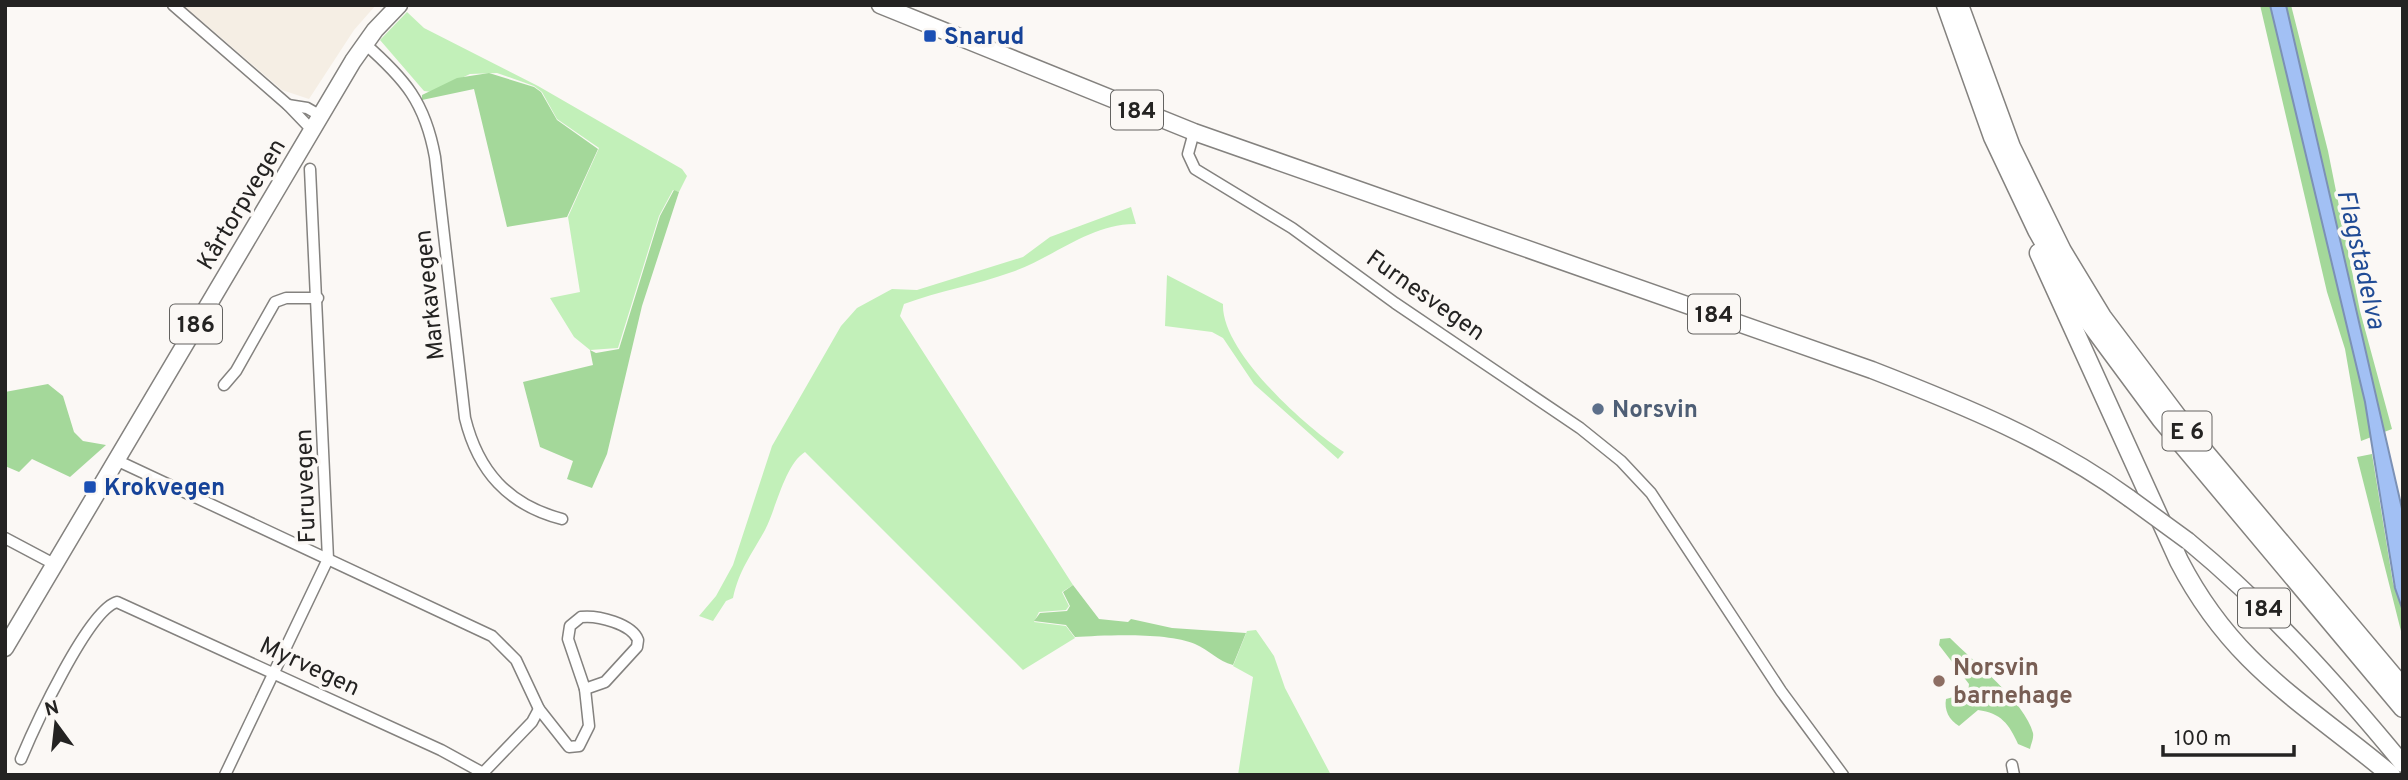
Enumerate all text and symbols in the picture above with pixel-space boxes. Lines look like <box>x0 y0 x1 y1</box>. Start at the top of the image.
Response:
place label: Snarud <box>944 23 1024 53</box>
marker: Snarud <box>922 28 938 44</box>
road number: 184 <box>1111 90 1163 130</box>
street label: Kårtorpvegen <box>192 134 294 276</box>
water label: Flagstadelva <box>2327 187 2392 333</box>
street label: Markavegen <box>409 228 453 362</box>
street label: Furnesvegen <box>1360 245 1490 349</box>
road number: 184 <box>1688 294 1740 334</box>
road number: 186 <box>170 304 222 344</box>
place label: Norsvin <box>1612 396 1698 426</box>
marker: Norsvin <box>1590 401 1606 417</box>
road number: E 6 <box>2162 412 2212 450</box>
street label: Furuvegen <box>290 428 324 544</box>
place label: Krokvegen <box>104 474 225 504</box>
marker: Krokvegen <box>82 479 98 495</box>
road number: 184 <box>2238 588 2290 628</box>
street label: Myrvegen <box>254 632 364 704</box>
place label: Norsvin barnehage <box>1953 654 2073 712</box>
marker: Norsvin barnehage <box>1931 673 1947 689</box>
north arrow <box>21 689 91 759</box>
text: N <box>42 696 62 723</box>
scale bar <box>2163 714 2294 758</box>
text: 100 m <box>2174 726 2231 753</box>

